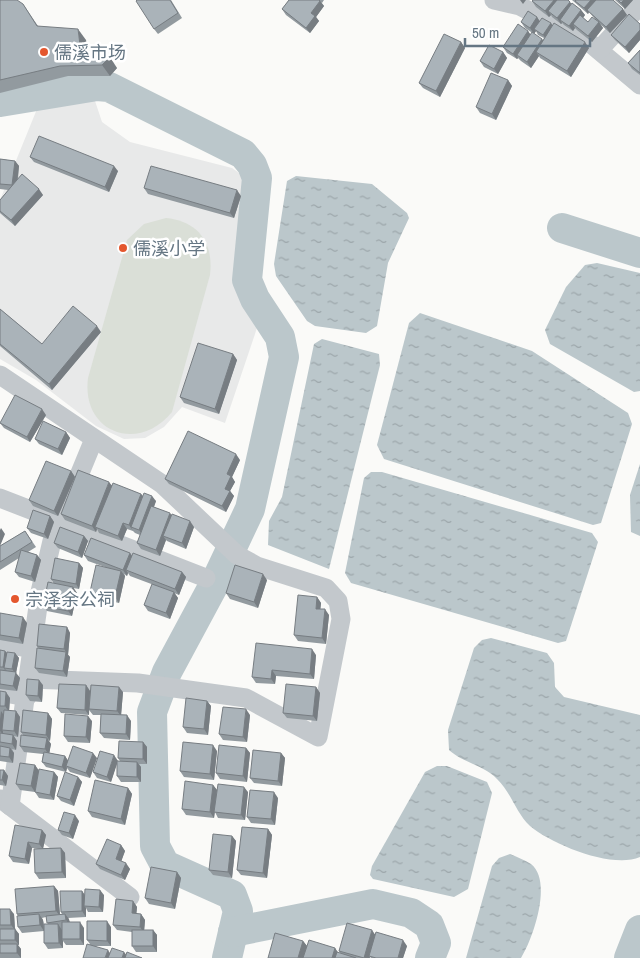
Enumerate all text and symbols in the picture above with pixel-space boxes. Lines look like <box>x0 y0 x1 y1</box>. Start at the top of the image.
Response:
scale bar <box>465 15 590 47</box>
text: 50 m <box>472 22 499 43</box>
place label: 儒溪市场 <box>54 40 126 65</box>
marker: 儒溪市场 <box>38 46 50 58</box>
place label: 儒溪小学 <box>133 236 205 261</box>
marker: 儒溪小学 <box>117 242 129 254</box>
place label: 宗泽余公祠 <box>25 587 115 612</box>
marker: 宗泽余公祠 <box>9 593 21 605</box>

